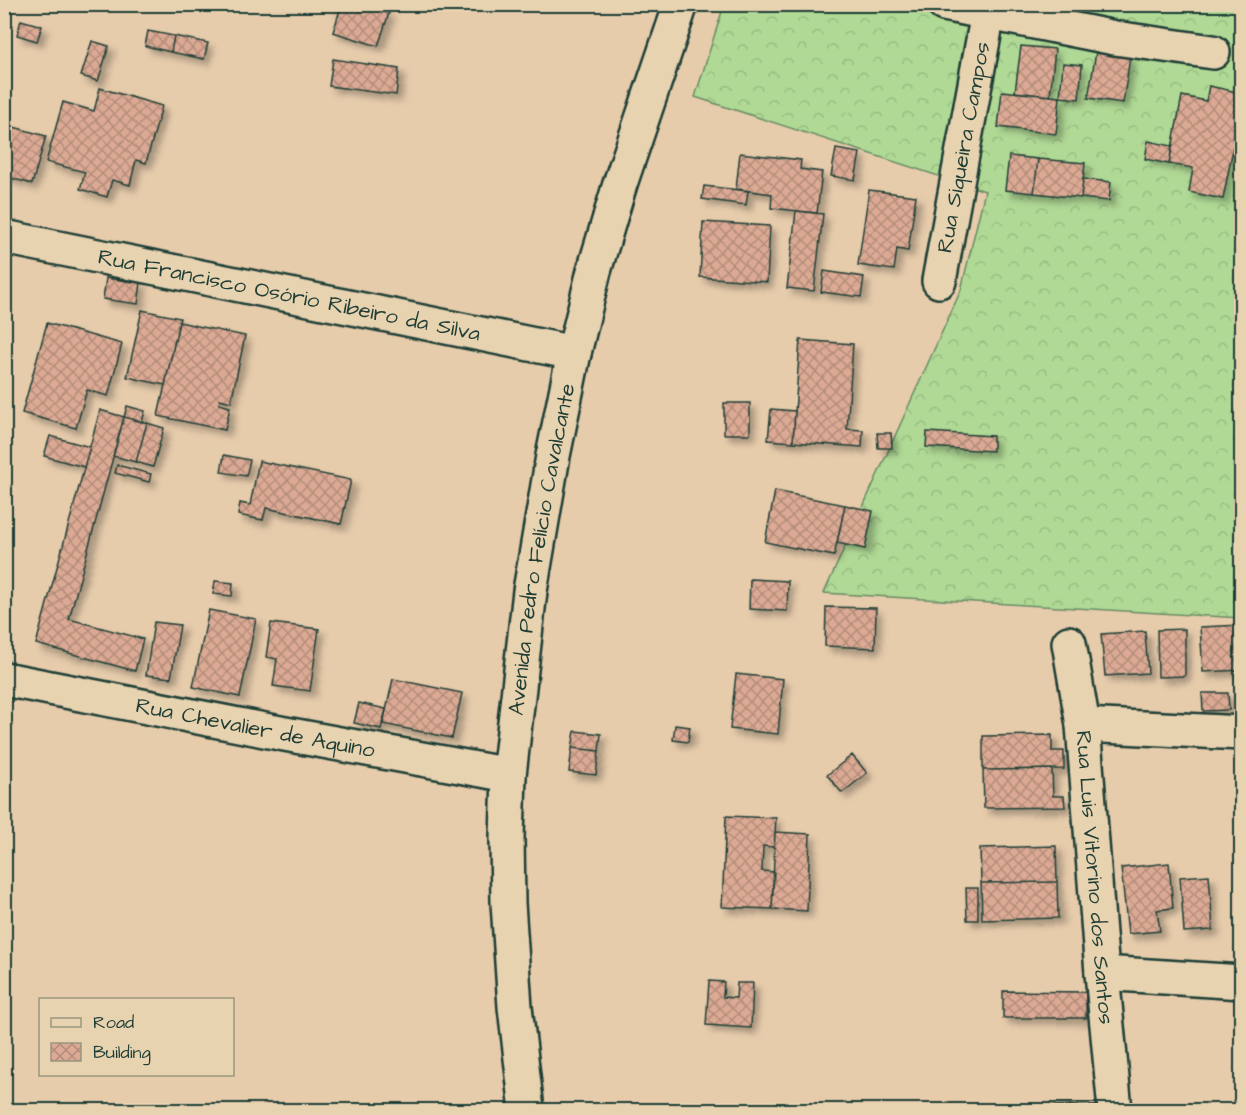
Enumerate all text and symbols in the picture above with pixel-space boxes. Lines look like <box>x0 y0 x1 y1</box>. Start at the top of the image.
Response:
street label: Rua Siqueira Campos <box>929 39 998 255</box>
street label: Rua Francisco Osório Ribeiro da Silva <box>95 241 483 349</box>
street label: Avenida Pedro Felício Cavalcante <box>500 380 583 717</box>
street label: Rua Chevalier de Aquino <box>133 690 378 766</box>
street label: Rua Luis Vitorino dos Santos <box>1068 729 1122 1026</box>
legend <box>39 998 234 1076</box>
text: Road <box>93 1010 134 1035</box>
text: Building <box>93 1040 151 1066</box>

